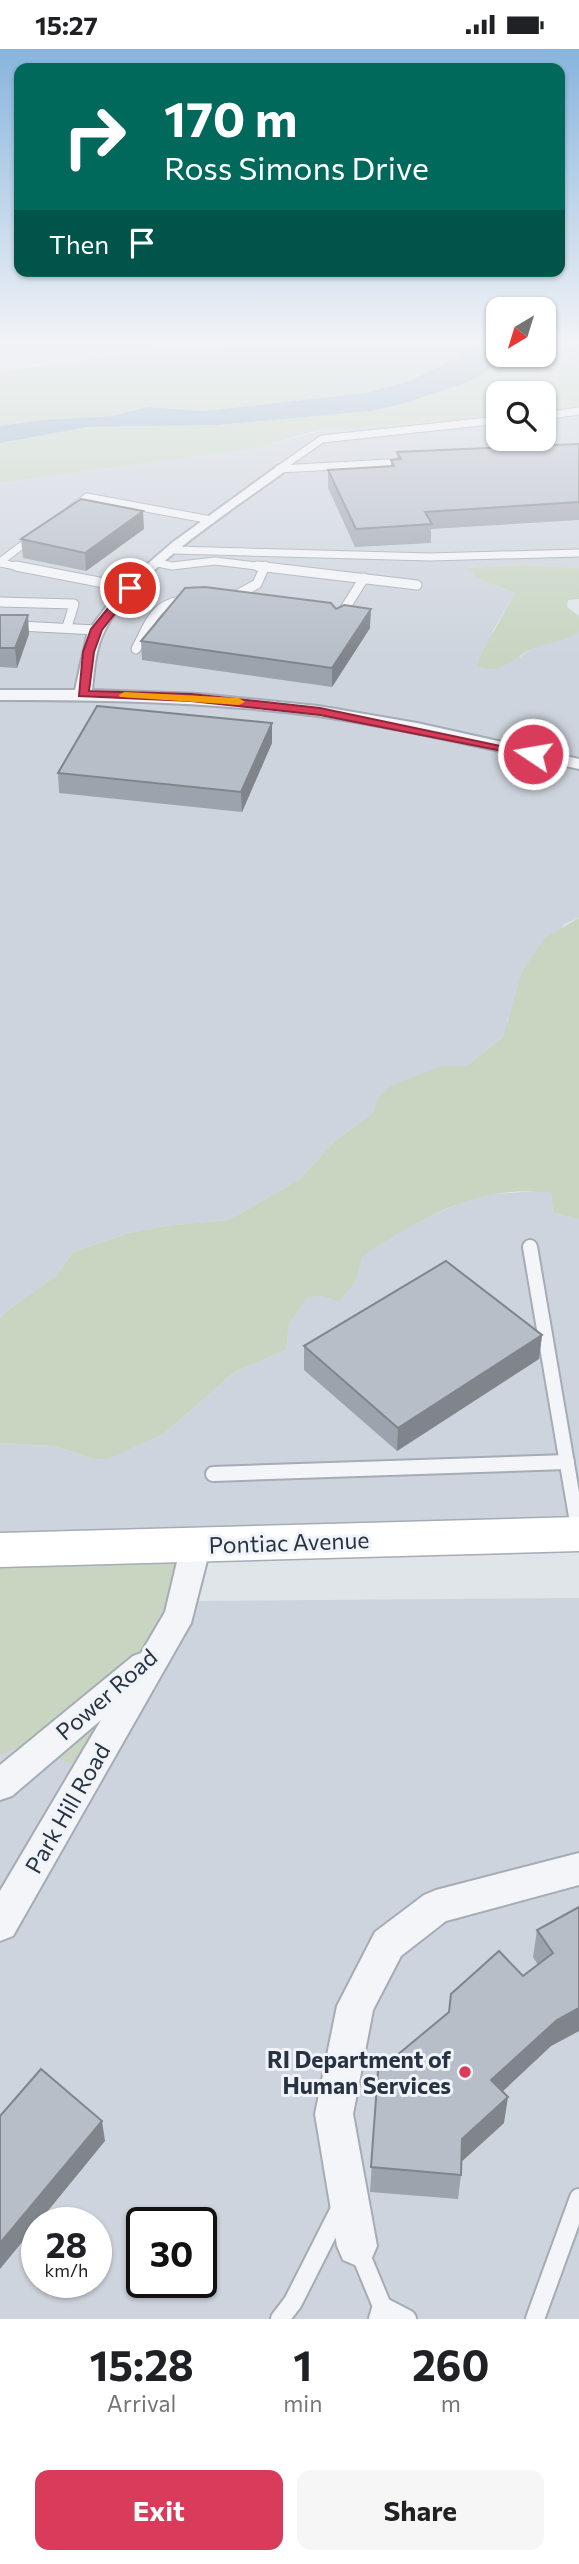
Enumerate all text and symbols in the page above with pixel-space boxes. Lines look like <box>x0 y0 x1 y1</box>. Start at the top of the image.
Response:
text: 15:27 <box>35 9 98 40</box>
text: 170 m <box>164 87 297 147</box>
icon: right <box>49 91 140 182</box>
text: Ross Simons Drive <box>164 147 429 187</box>
icon: arrive <box>123 224 161 262</box>
text: Then <box>49 228 109 259</box>
north arrow <box>486 297 556 367</box>
map controls <box>486 297 556 451</box>
button: search <box>486 381 556 451</box>
pin <box>100 558 160 618</box>
icon: arrive <box>111 569 149 607</box>
position arrow <box>496 717 570 791</box>
street label: Pontiac Avenue <box>208 1525 370 1559</box>
street label: Power Road <box>50 1642 162 1746</box>
street label: Park Hill Road <box>19 1738 115 1878</box>
place label: RI Department of Human Services <box>267 2045 452 2099</box>
marker: RI Department of Human Services <box>457 2064 473 2080</box>
speed limit sign: 30 <box>126 2207 217 2298</box>
text: 28 <box>46 2222 87 2265</box>
text: km/h <box>45 2259 88 2281</box>
text: 15:28 <box>90 2338 194 2390</box>
text: 1 <box>293 2338 312 2390</box>
text: 260 <box>412 2338 489 2390</box>
text: Arrival <box>107 2389 176 2417</box>
text: min <box>283 2389 322 2417</box>
text: m <box>441 2389 461 2417</box>
button: Exit <box>35 2470 283 2550</box>
button: Share <box>297 2470 544 2550</box>

